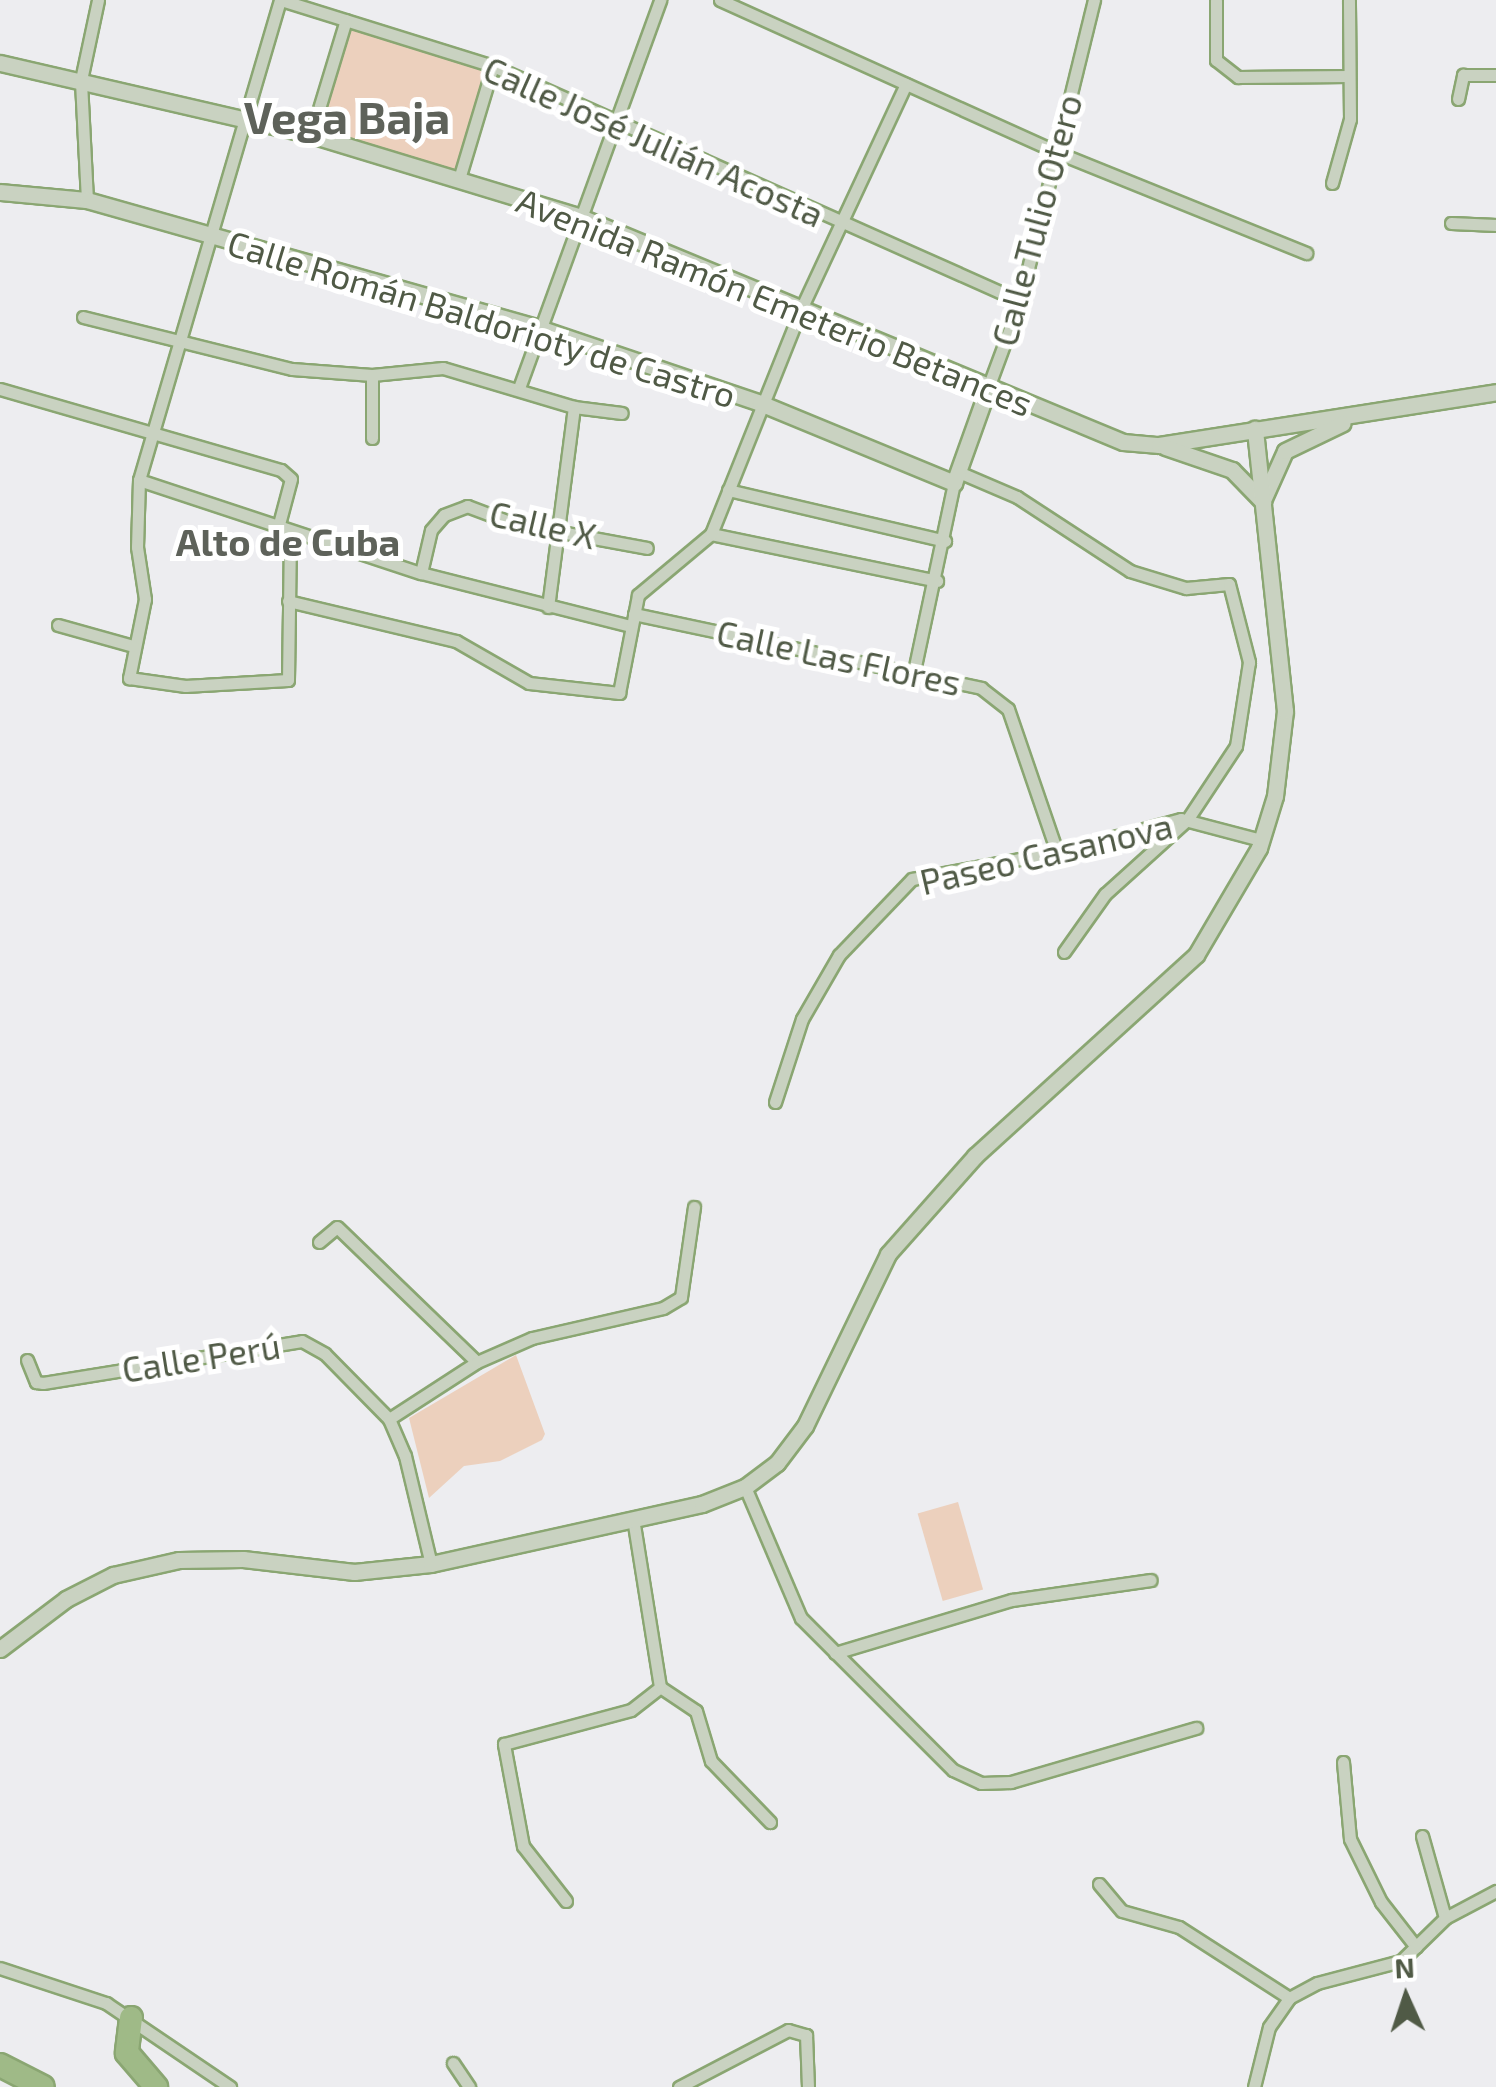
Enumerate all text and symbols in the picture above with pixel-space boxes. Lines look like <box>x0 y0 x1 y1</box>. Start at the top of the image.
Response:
street label: Calle José Julián Acosta <box>477 47 831 235</box>
street label: Calle Tulio Otero <box>982 89 1090 351</box>
district label: Vega Baja <box>244 90 450 144</box>
street label: Avenida Ramón Emeterio Betances <box>511 178 1039 424</box>
street label: Calle Román Baldorioty de Castro <box>223 220 741 416</box>
street label: Calle X <box>486 491 600 557</box>
district label: Alto de Cuba <box>176 519 400 565</box>
street label: Calle Las Flores <box>713 611 965 703</box>
street label: Paseo Casanova <box>916 804 1176 902</box>
street label: Calle Perú <box>119 1324 283 1390</box>
north arrow <box>1356 1947 1456 2047</box>
text: N <box>1393 1950 1415 1985</box>

